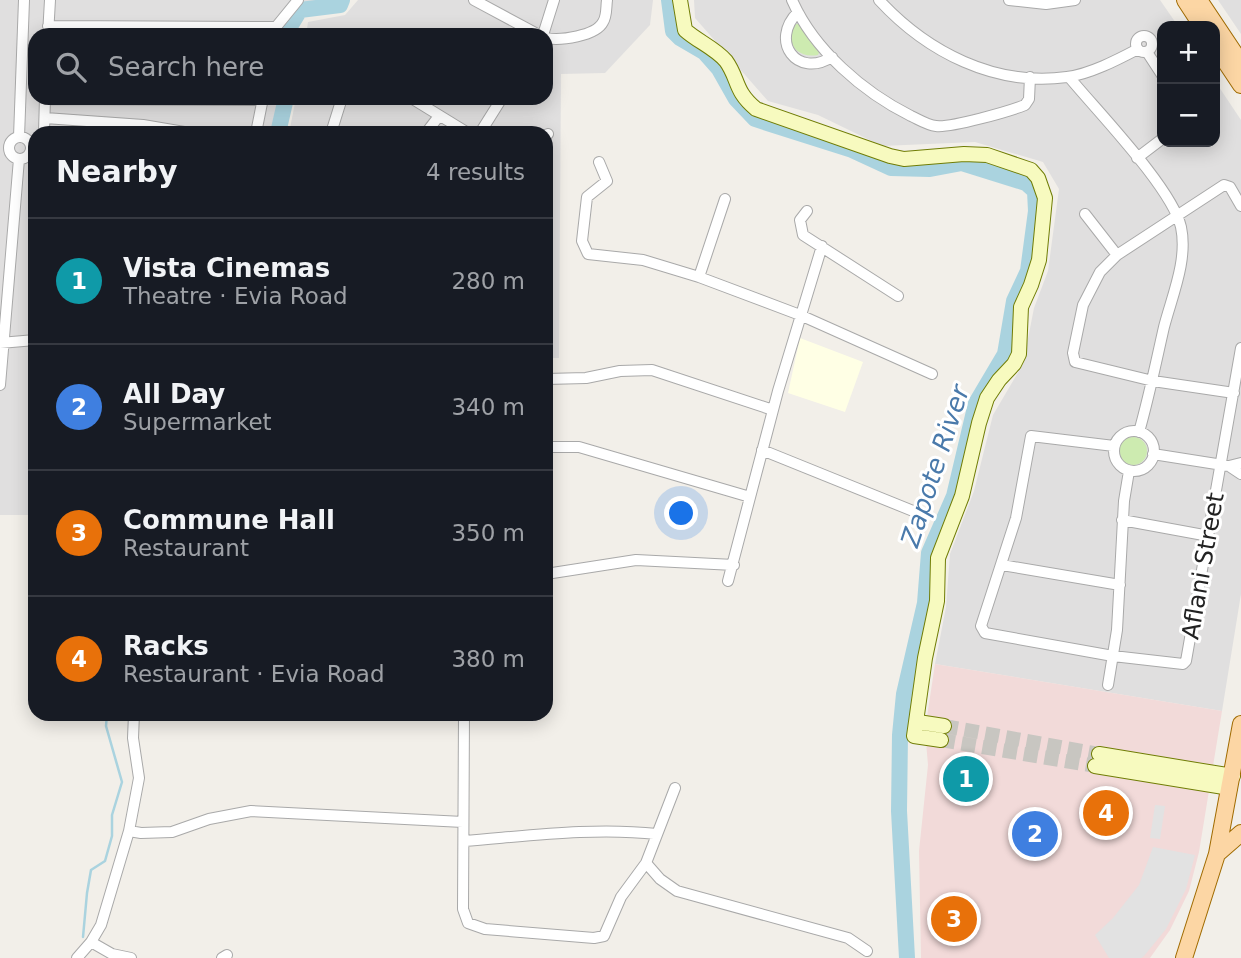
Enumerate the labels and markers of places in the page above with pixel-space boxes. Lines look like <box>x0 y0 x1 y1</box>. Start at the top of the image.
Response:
pin: 1 <box>943 753 989 805</box>
pin: 4 <box>1083 787 1129 839</box>
pin: 2 <box>1012 808 1058 860</box>
pin: 3 <box>931 893 977 945</box>

